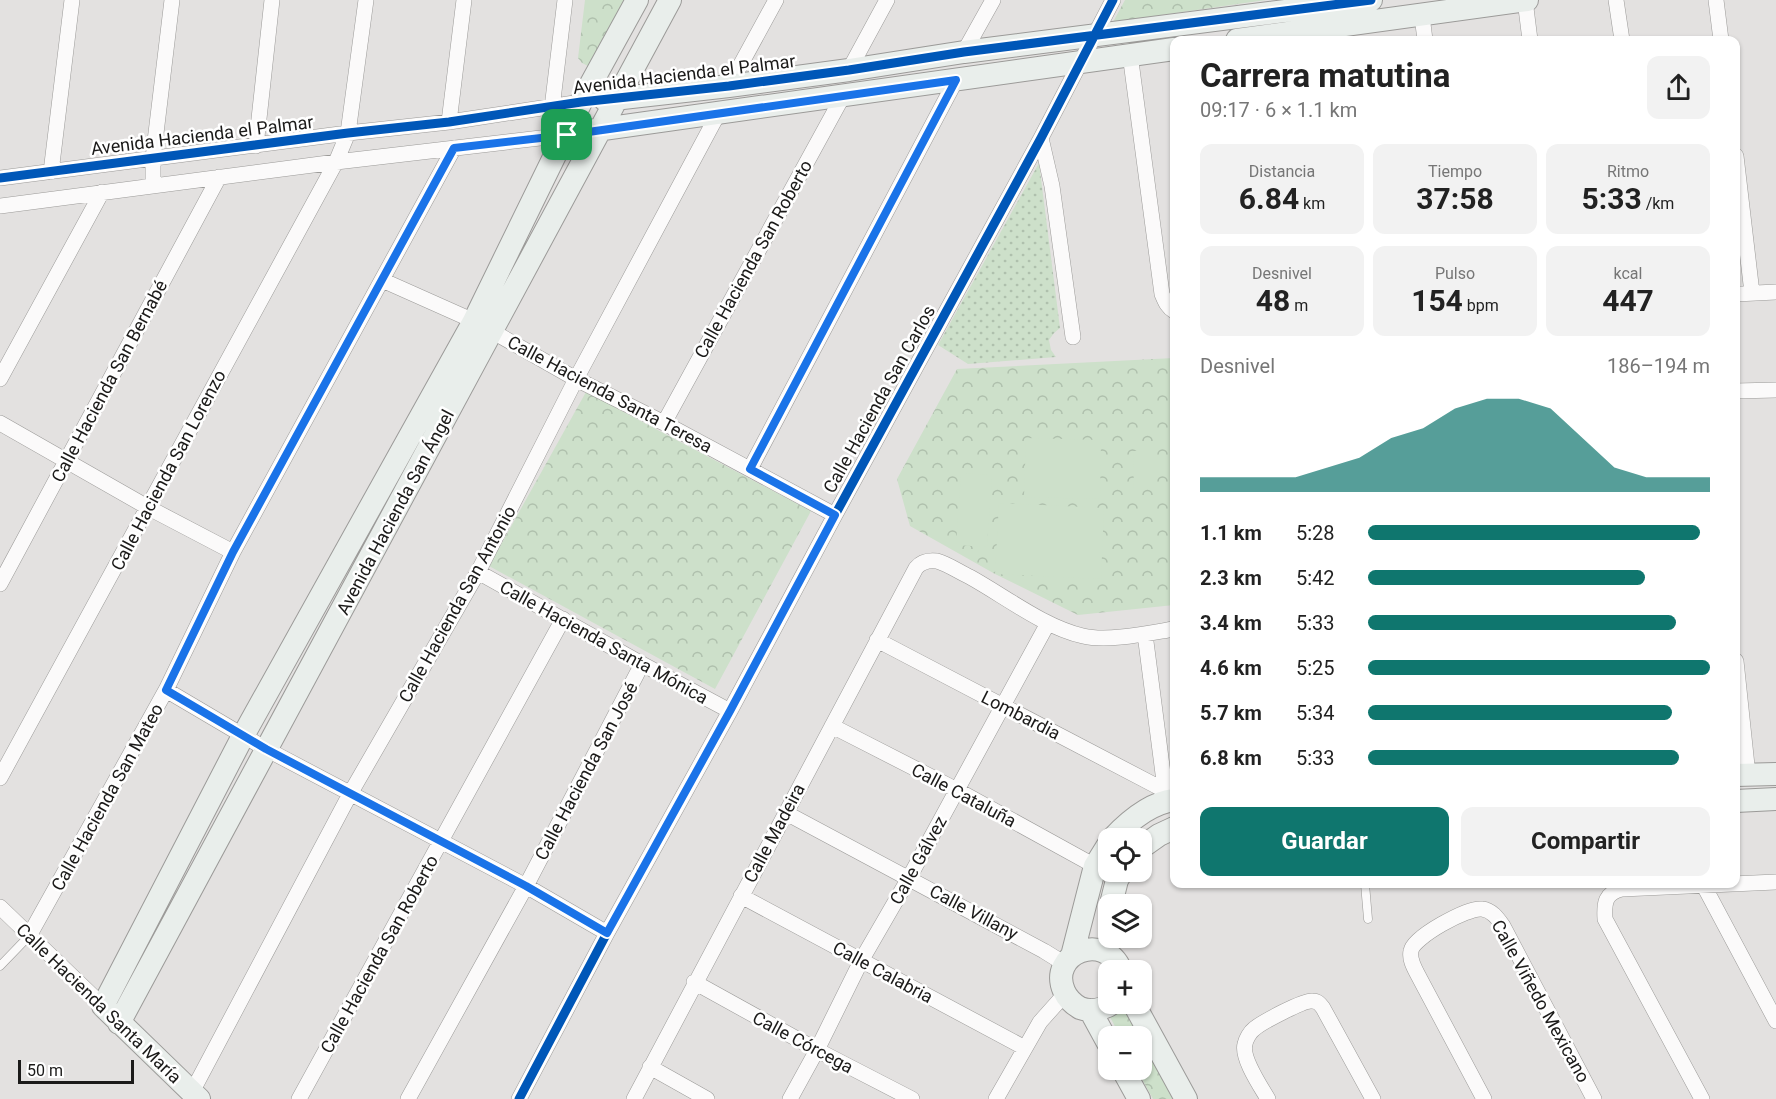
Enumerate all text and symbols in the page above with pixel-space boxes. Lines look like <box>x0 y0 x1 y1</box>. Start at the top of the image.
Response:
street label: Avenida Hacienda el Palmar <box>572 50 796 98</box>
text: Carrera matutina <box>1200 56 1450 95</box>
button: share <box>1647 56 1710 119</box>
text: 09:17 · 6 × 1.1 km <box>1200 98 1357 122</box>
pin <box>541 109 592 160</box>
street label: Avenida Hacienda el Palmar <box>90 111 314 159</box>
icon: arrive <box>550 118 583 151</box>
street label: Calle Hacienda San Roberto <box>690 156 816 362</box>
text: Distancia <box>1249 162 1315 181</box>
text: Tiempo <box>1428 162 1482 181</box>
text: Ritmo <box>1607 162 1649 181</box>
text: 6.84 <box>1239 181 1299 216</box>
text: 37:58 <box>1416 181 1494 216</box>
text: 5:33 <box>1582 181 1642 216</box>
text: km <box>1299 194 1325 213</box>
text: /km <box>1642 194 1674 213</box>
text: Desnivel <box>1252 264 1312 283</box>
text: Pulso <box>1435 264 1475 283</box>
text: kcal <box>1614 264 1642 283</box>
street label: Calle Hacienda San Bernabé <box>47 276 171 486</box>
text: 48 <box>1256 283 1290 318</box>
text: 154 <box>1411 283 1463 318</box>
text: 447 <box>1602 283 1654 318</box>
text: m <box>1290 296 1308 315</box>
text: bpm <box>1463 296 1499 315</box>
street label: Calle Hacienda San Carlos <box>819 302 939 496</box>
street label: Calle Hacienda Santa Teresa <box>504 331 716 457</box>
text: Desnivel <box>1200 354 1275 378</box>
text: 186–194 m <box>1607 354 1710 378</box>
street label: Calle Hacienda San Lorenzo <box>106 366 230 574</box>
street label: Avenida Hacienda San Ángel <box>332 406 458 618</box>
street label: Calle Hacienda San Antonio <box>394 502 520 706</box>
text: 1.1 km <box>1200 521 1262 545</box>
text: 5:28 <box>1296 521 1335 545</box>
text: 2.3 km <box>1200 566 1262 590</box>
text: 5:42 <box>1296 566 1335 590</box>
street label: Calle Hacienda Santa Mónica <box>496 576 712 708</box>
text: 3.4 km <box>1200 611 1262 635</box>
text: 5:33 <box>1296 611 1335 635</box>
text: 4.6 km <box>1200 656 1262 680</box>
text: 5:25 <box>1296 656 1335 680</box>
street label: Calle Hacienda San José <box>530 678 642 864</box>
street label: Lombardia <box>978 686 1064 744</box>
street label: Calle Hacienda San Mateo <box>47 700 167 894</box>
text: 5.7 km <box>1200 701 1262 725</box>
text: 5:34 <box>1296 701 1335 725</box>
text: 6.8 km <box>1200 746 1262 770</box>
text: 5:33 <box>1296 746 1335 770</box>
street label: Calle Cataluña <box>908 759 1020 831</box>
street label: Calle Madeira <box>739 780 809 886</box>
button: Guardar <box>1200 807 1449 876</box>
button: Compartir <box>1461 807 1710 876</box>
street label: Calle Gálvez <box>885 812 951 908</box>
map controls <box>1098 828 1152 1080</box>
button: locate <box>1098 828 1152 882</box>
street label: Calle Hacienda San Roberto <box>316 851 442 1057</box>
street label: Calle Villany <box>926 880 1022 944</box>
button: layers <box>1098 894 1152 948</box>
street label: Calle Viñedo Mexicano <box>1488 916 1594 1086</box>
street label: Calle Hacienda Santa María <box>12 919 186 1087</box>
street label: Calle Calabria <box>829 937 937 1007</box>
button: + <box>1098 960 1152 1014</box>
street label: Calle Córcega <box>749 1007 857 1077</box>
button: − <box>1098 1026 1152 1080</box>
scale bar <box>18 1057 134 1084</box>
text: 50 m <box>27 1061 63 1080</box>

